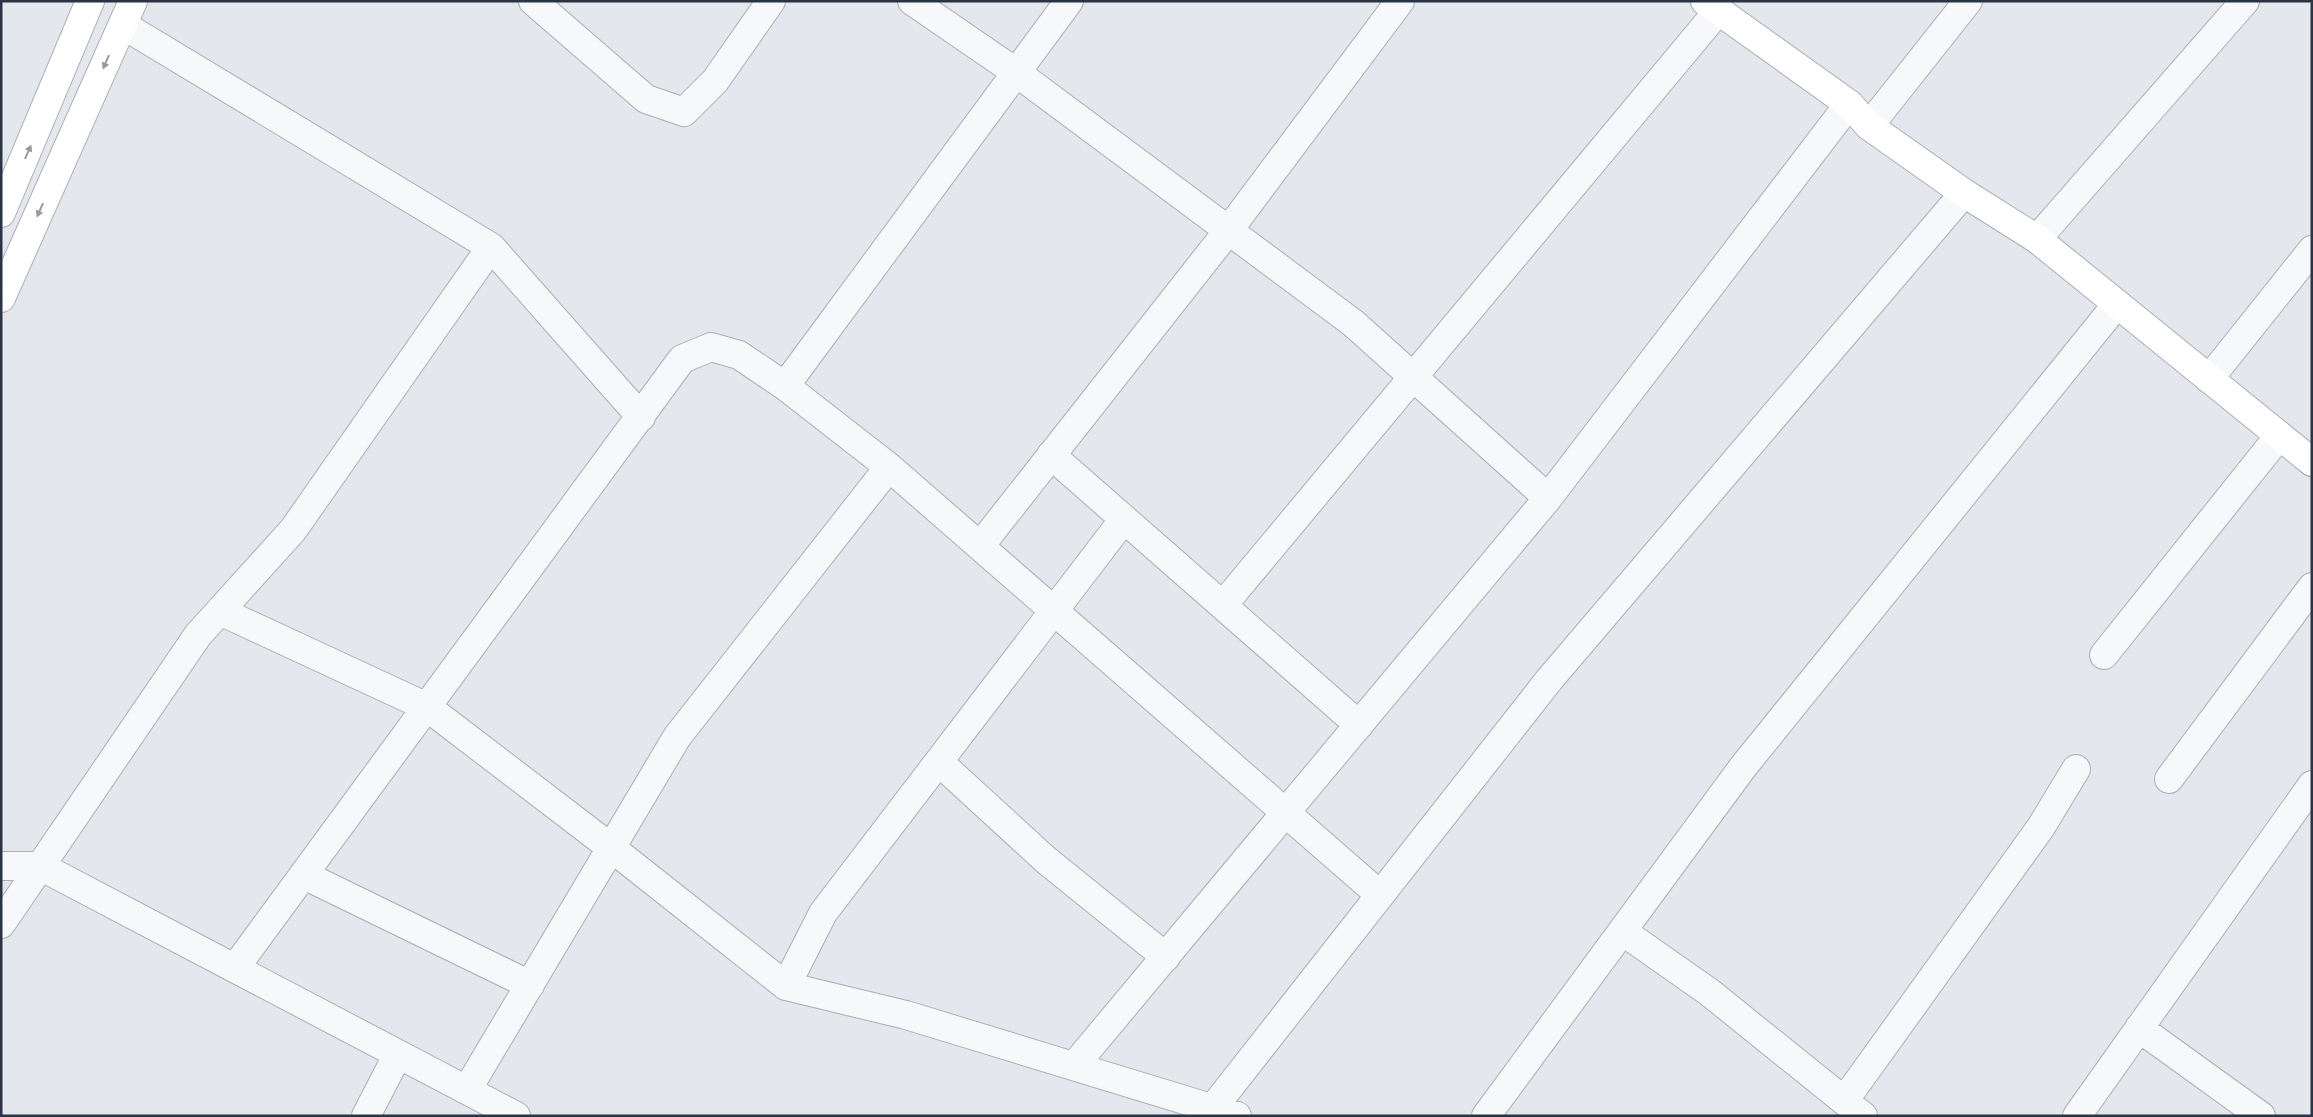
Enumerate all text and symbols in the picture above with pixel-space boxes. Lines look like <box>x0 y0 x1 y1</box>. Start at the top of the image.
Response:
one-way arrow <box>102 55 110 69</box>
one-way arrow <box>24 145 32 159</box>
one-way arrow <box>36 203 44 217</box>

